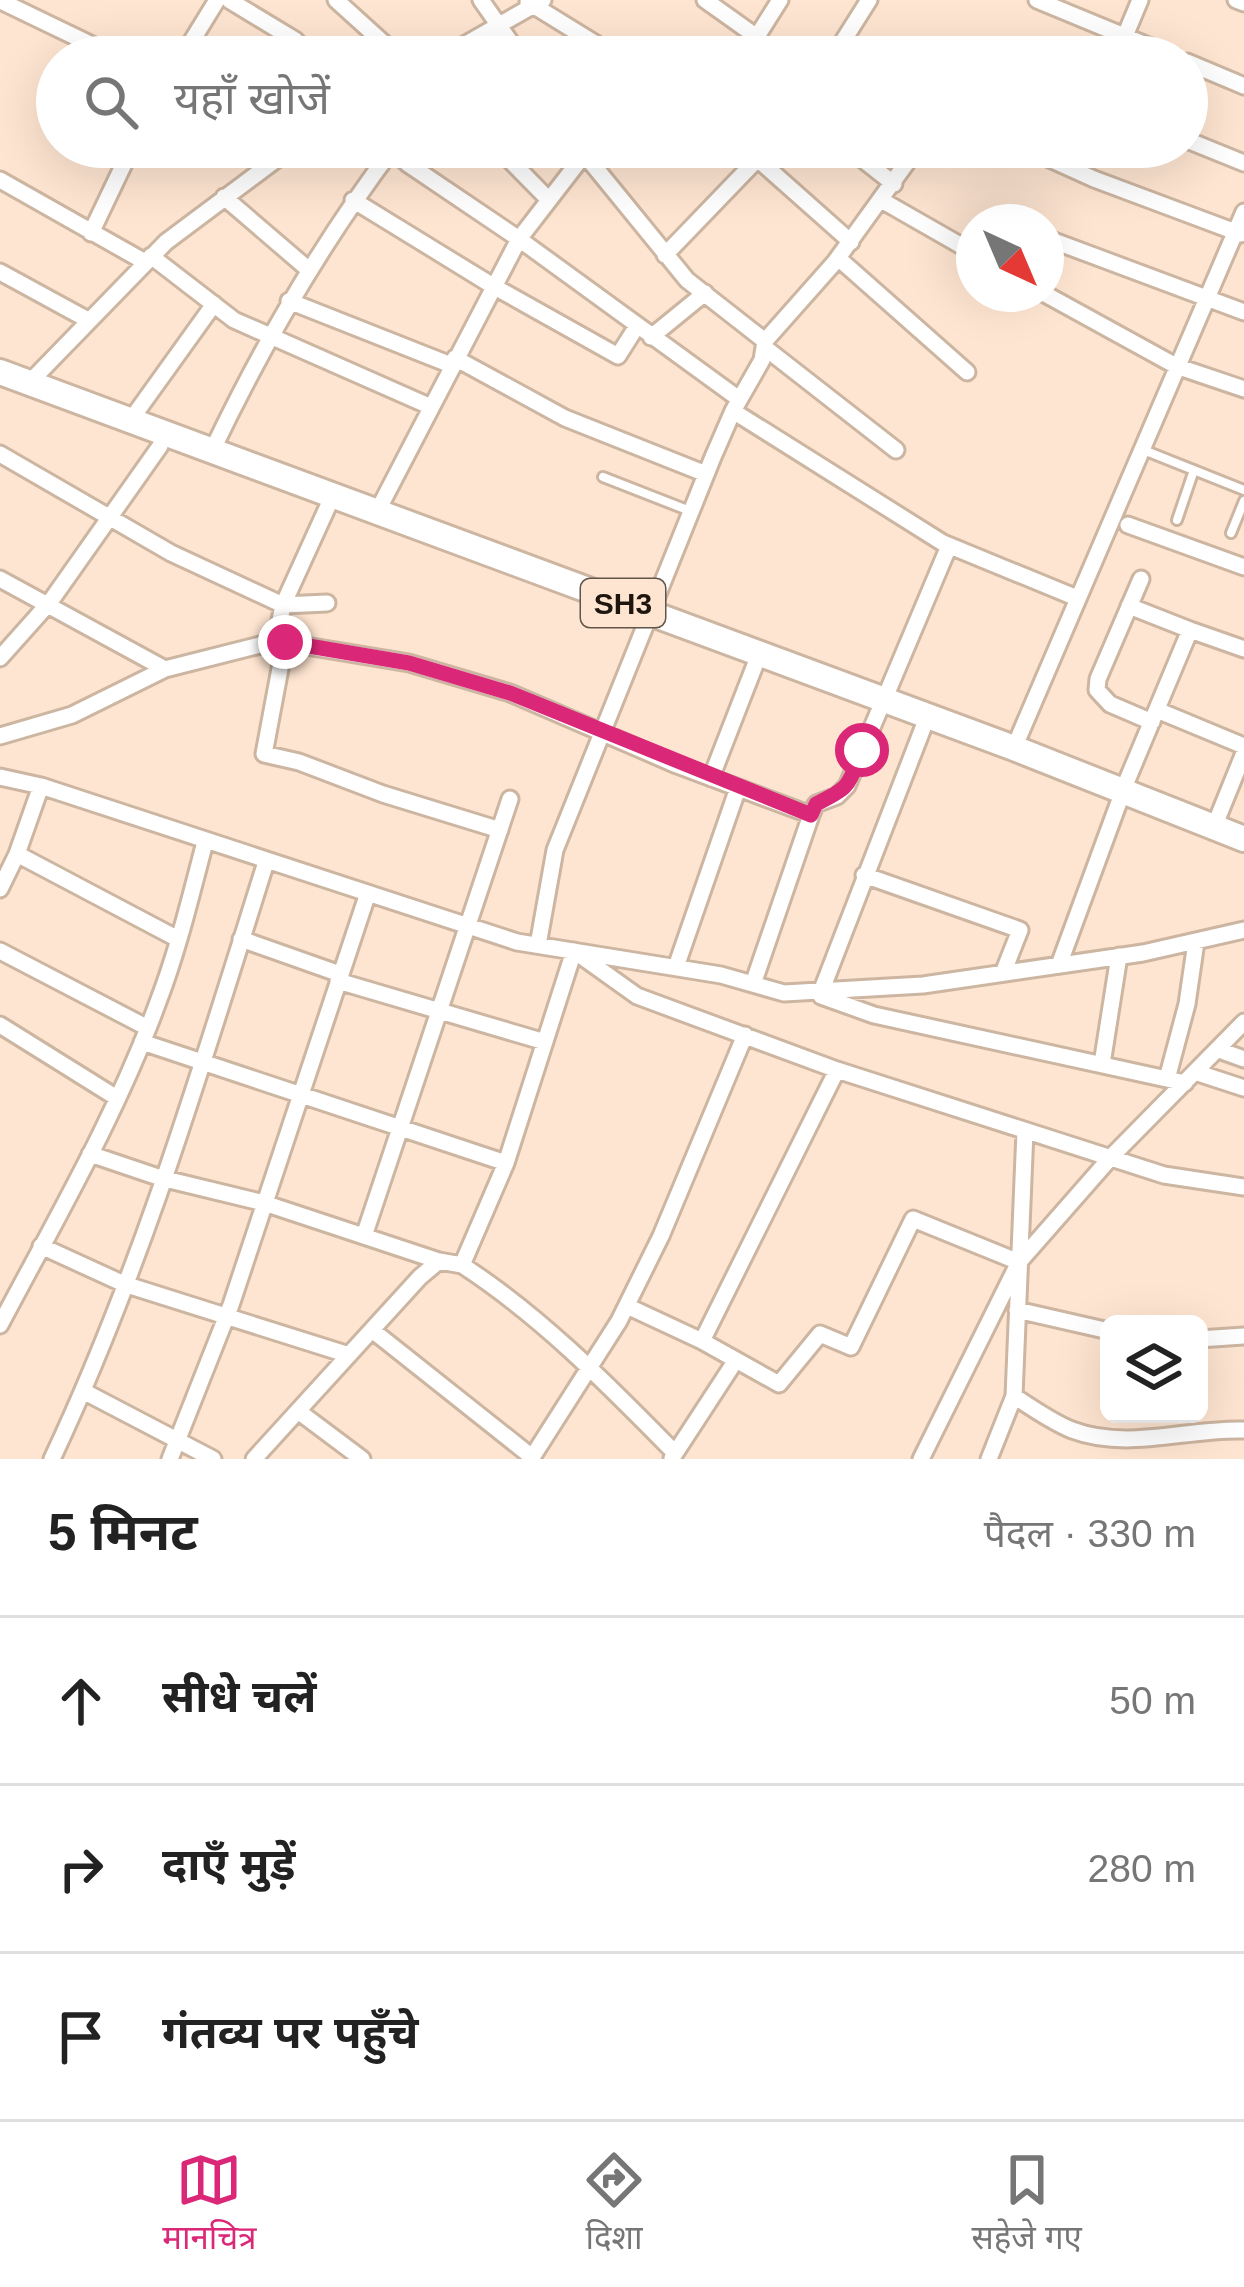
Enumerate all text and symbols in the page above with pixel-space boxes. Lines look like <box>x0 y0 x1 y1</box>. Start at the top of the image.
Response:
search box <box>36 36 1208 168</box>
icon: search <box>78 69 144 135</box>
text: यहाँ खोजें <box>174 73 330 124</box>
north arrow <box>956 204 1064 312</box>
road number: SH3 <box>581 579 665 627</box>
route end <box>258 615 312 669</box>
route start <box>835 723 889 777</box>
map controls <box>1100 1315 1208 1423</box>
button: layers <box>1100 1315 1208 1423</box>
text: 5 मिनट <box>48 1504 198 1561</box>
text: पैदल · 330 m <box>984 1512 1196 1555</box>
icon: ahead <box>48 1668 114 1734</box>
text: सीधे चलें <box>162 1671 316 1722</box>
text: 50 m <box>1109 1679 1196 1722</box>
icon: right <box>48 1836 114 1902</box>
text: दाएँ मुड़ें <box>162 1839 295 1890</box>
text: 280 m <box>1088 1847 1196 1890</box>
icon: arrive <box>48 2004 114 2070</box>
text: गंतव्य पर पहुँचे <box>162 2007 418 2058</box>
tab: मानचित्र <box>162 2147 257 2262</box>
tab: दिशा <box>581 2147 647 2262</box>
tab: सहेजे गए <box>971 2147 1082 2262</box>

